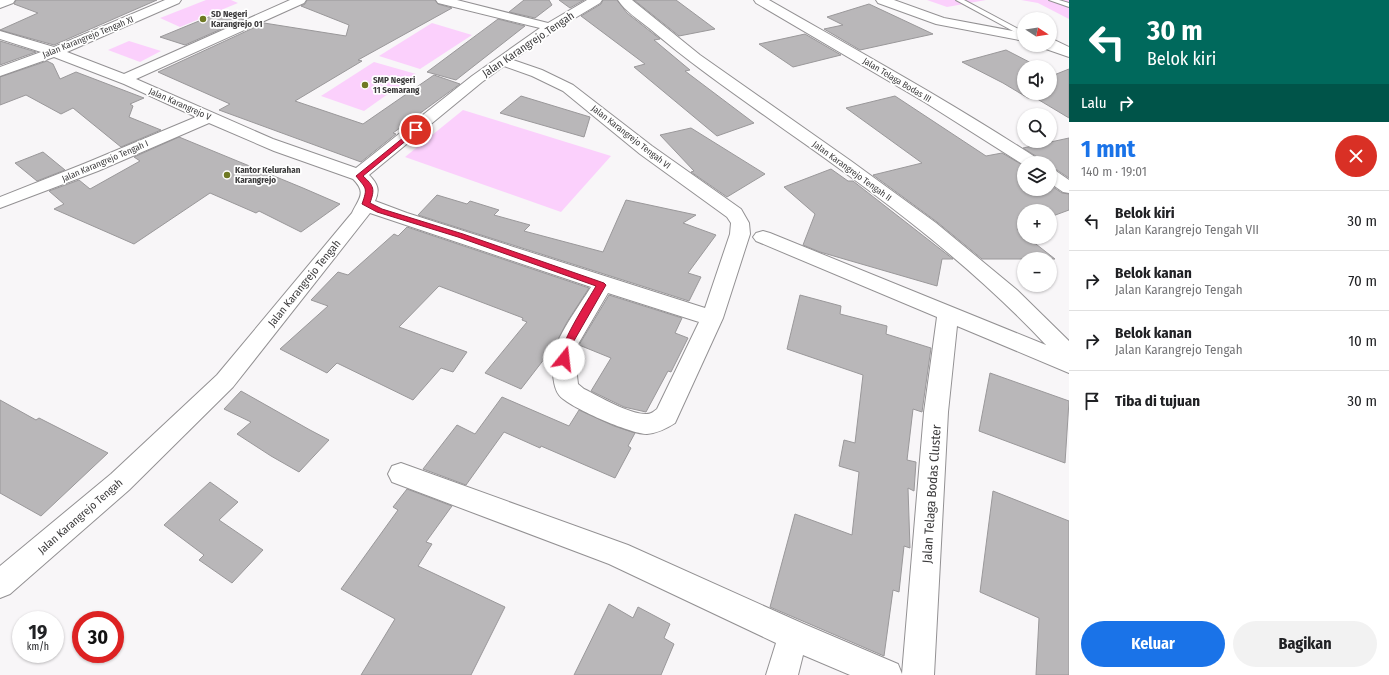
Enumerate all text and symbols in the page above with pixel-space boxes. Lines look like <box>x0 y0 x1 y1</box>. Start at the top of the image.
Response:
place label: SD Negeri Karangrejo 01 <box>211 9 263 29</box>
street label: Jalan Karangrejo Tengah <box>480 9 577 80</box>
north arrow <box>1017 12 1057 52</box>
map controls <box>1017 12 1057 292</box>
street label: Jalan Karangrejo Tengah XI <box>41 14 135 60</box>
marker: SD Negeri Karangrejo 01 <box>198 14 208 24</box>
text: 30 m <box>1147 14 1203 47</box>
icon: left <box>1081 16 1133 68</box>
text: Belok kiri <box>1147 48 1216 70</box>
street label: Jalan Telaga Bodas III <box>861 56 933 104</box>
button: sound <box>1017 60 1057 100</box>
place label: SMP Negeri 11 Semarang <box>373 75 420 95</box>
marker: SMP Negeri 11 Semarang <box>360 80 370 90</box>
street label: Jalan Karangrejo V <box>147 86 213 122</box>
icon: right <box>1115 92 1137 114</box>
text: Lalu <box>1081 94 1107 112</box>
street label: Jalan Karangrejo Tengah VI <box>590 103 672 171</box>
button: search <box>1017 108 1057 148</box>
pin <box>399 113 433 147</box>
icon: arrive <box>405 119 427 141</box>
text: 1 mnt <box>1081 135 1135 163</box>
button: close <box>1335 135 1377 177</box>
street label: Jalan Karangrejo Tengah I <box>60 138 150 184</box>
street label: Jalan Karangrejo Tengah II <box>811 139 893 203</box>
button: layers <box>1017 156 1057 196</box>
text: 140 m · 19:01 <box>1081 164 1147 179</box>
place label: Kantor Kelurahan Karangrejo <box>235 165 301 185</box>
marker: Kantor Kelurahan Karangrejo <box>222 170 232 180</box>
button: + <box>1017 204 1057 244</box>
text: Belok kiri <box>1115 204 1175 222</box>
icon: left <box>1081 210 1103 232</box>
text: 30 m <box>1347 212 1377 230</box>
text: Jalan Karangrejo Tengah VII <box>1115 222 1259 237</box>
street label: Jalan Karangrejo Tengah <box>265 237 343 329</box>
button: − <box>1017 252 1057 292</box>
text: Belok kanan <box>1115 264 1192 282</box>
icon: right <box>1081 270 1103 292</box>
text: 70 m <box>1348 272 1377 290</box>
text: Jalan Karangrejo Tengah <box>1115 282 1242 297</box>
text: Belok kanan <box>1115 324 1192 342</box>
icon: right <box>1081 330 1103 352</box>
text: 10 m <box>1348 332 1377 350</box>
position arrow <box>543 338 585 380</box>
text: Jalan Karangrejo Tengah <box>1115 342 1242 357</box>
icon: arrive <box>1081 390 1103 412</box>
text: Tiba di tujuan <box>1115 392 1200 410</box>
text: 30 m <box>1347 392 1377 410</box>
street label: Jalan Telaga Bodas Cluster <box>919 424 944 564</box>
street label: Jalan Karangrejo Tengah <box>35 476 125 557</box>
speed limit sign: 30 <box>72 611 124 663</box>
text: 19 <box>29 620 47 644</box>
button: Keluar <box>1081 621 1225 667</box>
button: Bagikan <box>1233 621 1377 667</box>
text: km/h <box>27 641 49 653</box>

